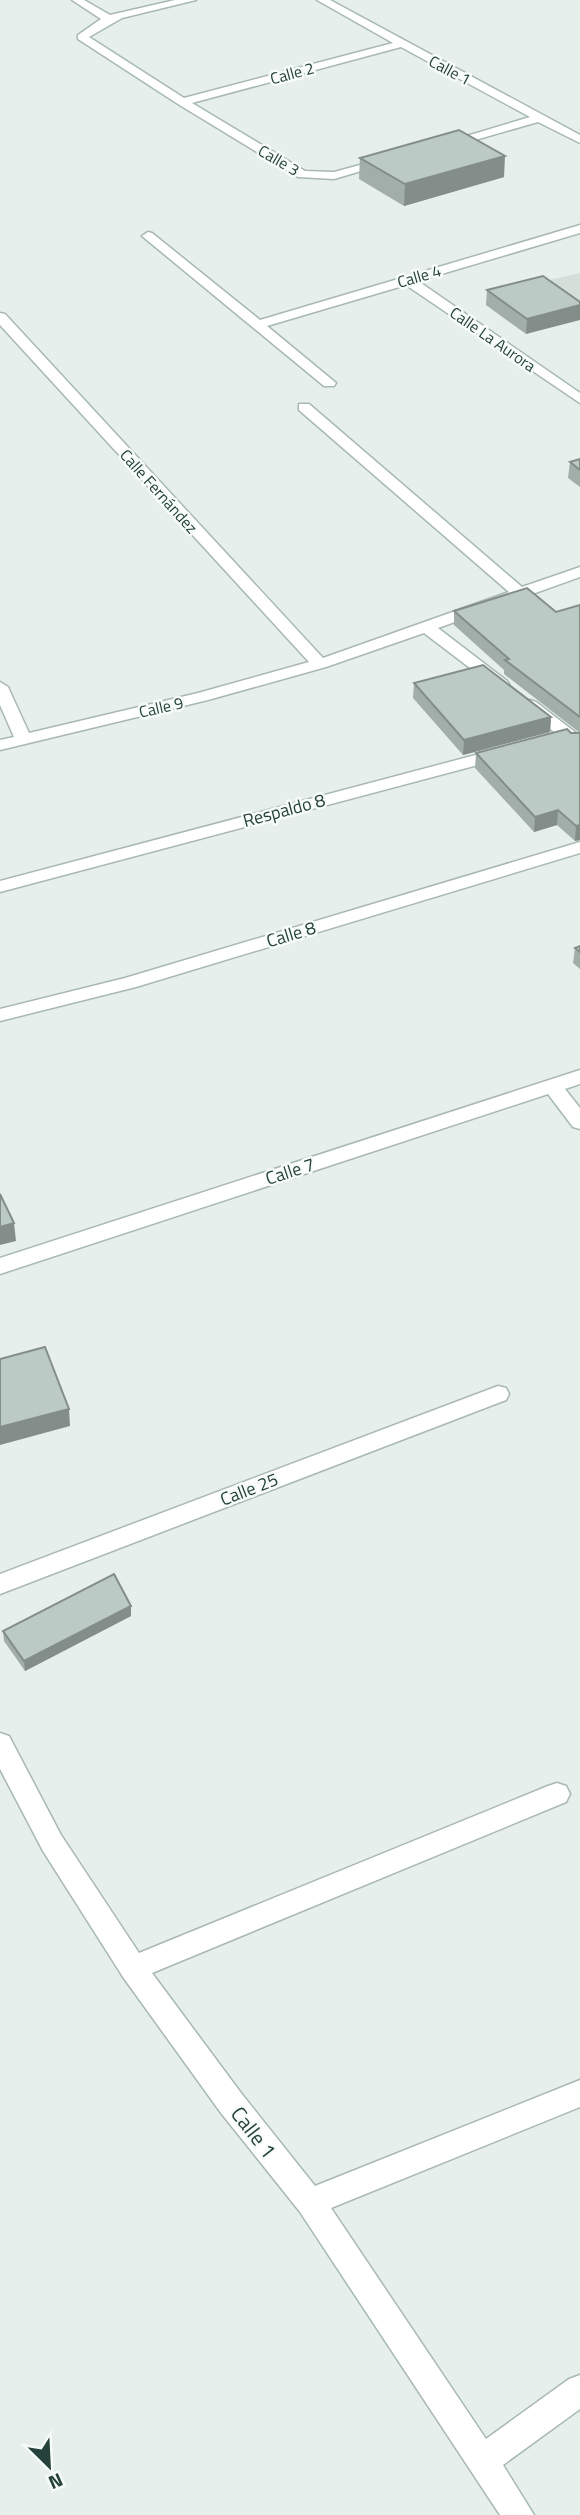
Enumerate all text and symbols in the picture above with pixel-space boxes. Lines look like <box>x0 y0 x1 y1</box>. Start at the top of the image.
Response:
street label: Calle 1 <box>425 49 475 91</box>
street label: Calle 2 <box>267 56 317 90</box>
street label: Calle 3 <box>254 138 304 182</box>
street label: Calle 4 <box>394 258 444 294</box>
street label: Calle La Aurora <box>445 300 541 378</box>
street label: Calle Fernández <box>114 443 204 539</box>
street label: Calle 9 <box>137 690 185 724</box>
street label: Respaldo 8 <box>240 786 328 834</box>
street label: Calle 8 <box>263 914 319 954</box>
street label: Calle 7 <box>262 1150 318 1192</box>
street label: Calle 25 <box>216 1466 282 1512</box>
street label: Calle 1 <box>223 2099 285 2165</box>
north arrow <box>14 2431 84 2501</box>
text: N <box>44 2466 68 2498</box>

